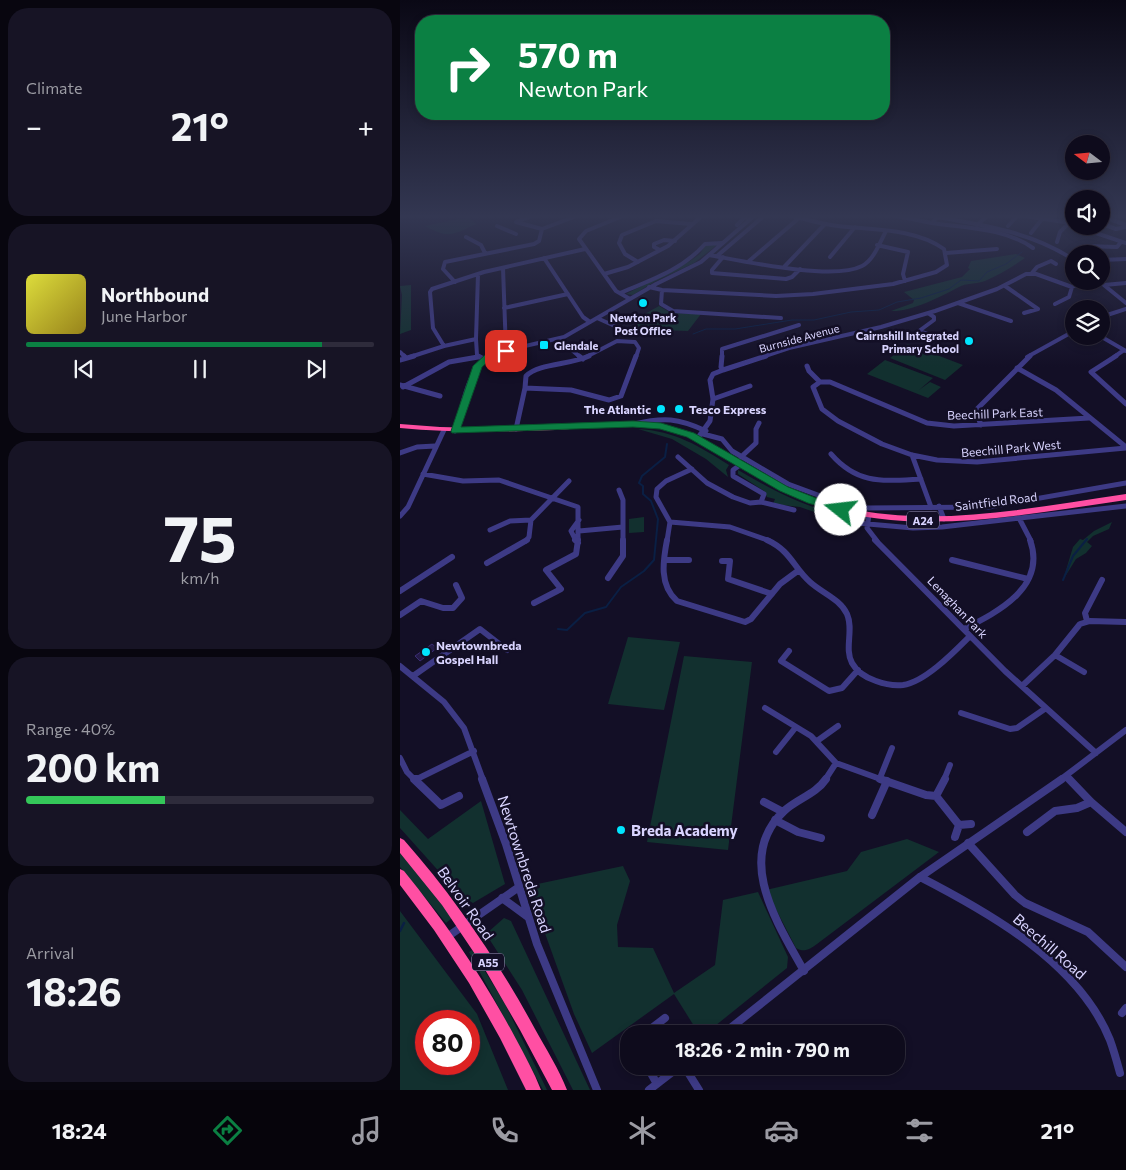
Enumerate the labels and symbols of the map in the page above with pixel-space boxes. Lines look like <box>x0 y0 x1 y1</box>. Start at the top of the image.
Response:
north arrow <box>1065 135 1110 180</box>
marker: Newton Park Post Office <box>637 297 649 309</box>
place label: Newton Park Post Office <box>610 311 677 337</box>
street label: Burnside Avenue <box>757 321 841 355</box>
place label: Cairnshill Integrated Primary School <box>856 329 959 355</box>
pin <box>485 330 527 372</box>
marker: Cairnshill Integrated Primary School <box>963 335 975 347</box>
marker: Glendale <box>538 339 550 351</box>
place label: Glendale <box>554 339 598 352</box>
place label: The Atlantic <box>584 402 651 416</box>
place label: Tesco Express <box>689 402 767 416</box>
marker: The Atlantic <box>655 403 667 415</box>
marker: Tesco Express <box>673 403 685 415</box>
street label: Beechill Park East <box>947 404 1043 422</box>
street label: Beechill Park West <box>960 437 1062 459</box>
position arrow <box>814 483 866 535</box>
street label: Saintfield Road <box>954 489 1038 513</box>
road number: A24 <box>907 512 939 528</box>
street label: Lenaghan Park <box>925 573 991 641</box>
place label: Newtownbreda Gospel Hall <box>436 638 522 666</box>
marker: Newtownbreda Gospel Hall <box>420 646 432 658</box>
street label: Newtownbreda Road <box>494 793 556 935</box>
place label: Breda Academy <box>631 821 738 839</box>
marker: Breda Academy <box>615 824 627 836</box>
street label: Belvoir Road <box>434 863 498 943</box>
street label: Beechill Road <box>1010 909 1090 983</box>
road number: A55 <box>472 954 504 970</box>
speed limit sign: 80 <box>415 1010 480 1075</box>

